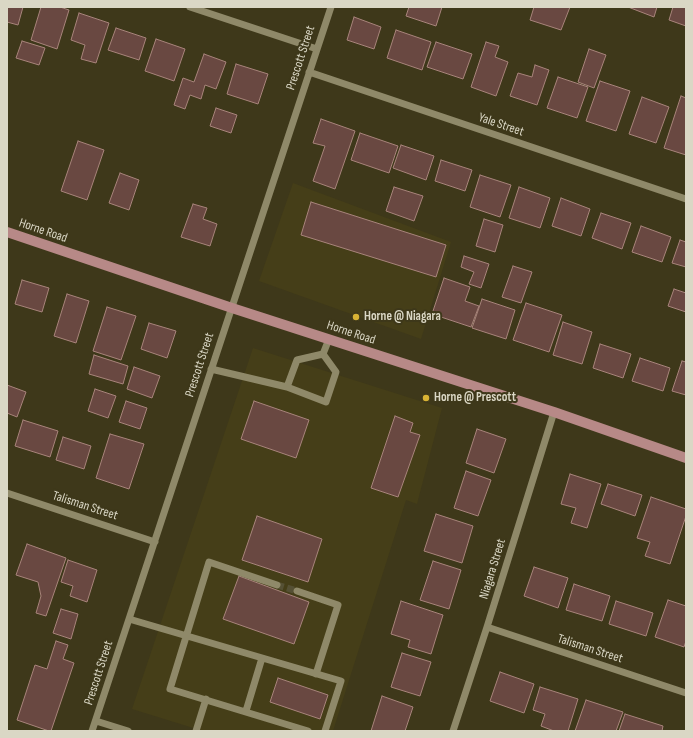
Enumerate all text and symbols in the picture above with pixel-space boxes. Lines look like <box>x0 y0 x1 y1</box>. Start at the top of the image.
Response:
street label: Prescott Street <box>283 24 319 92</box>
street label: Yale Street <box>476 110 526 140</box>
street label: Horne Road <box>17 215 69 247</box>
place label: Horne @ Niagara <box>364 309 441 325</box>
marker: Horne @ Niagara <box>351 312 361 322</box>
street label: Horne Road <box>325 318 377 348</box>
street label: Prescott Street <box>182 331 218 399</box>
place label: Horne @ Prescott <box>434 390 516 406</box>
marker: Horne @ Prescott <box>421 393 431 403</box>
street label: Talisman Street <box>50 488 120 524</box>
street label: Niagara Street <box>476 537 510 601</box>
street label: Talisman Street <box>555 631 625 667</box>
street label: Prescott Street <box>81 639 117 707</box>

